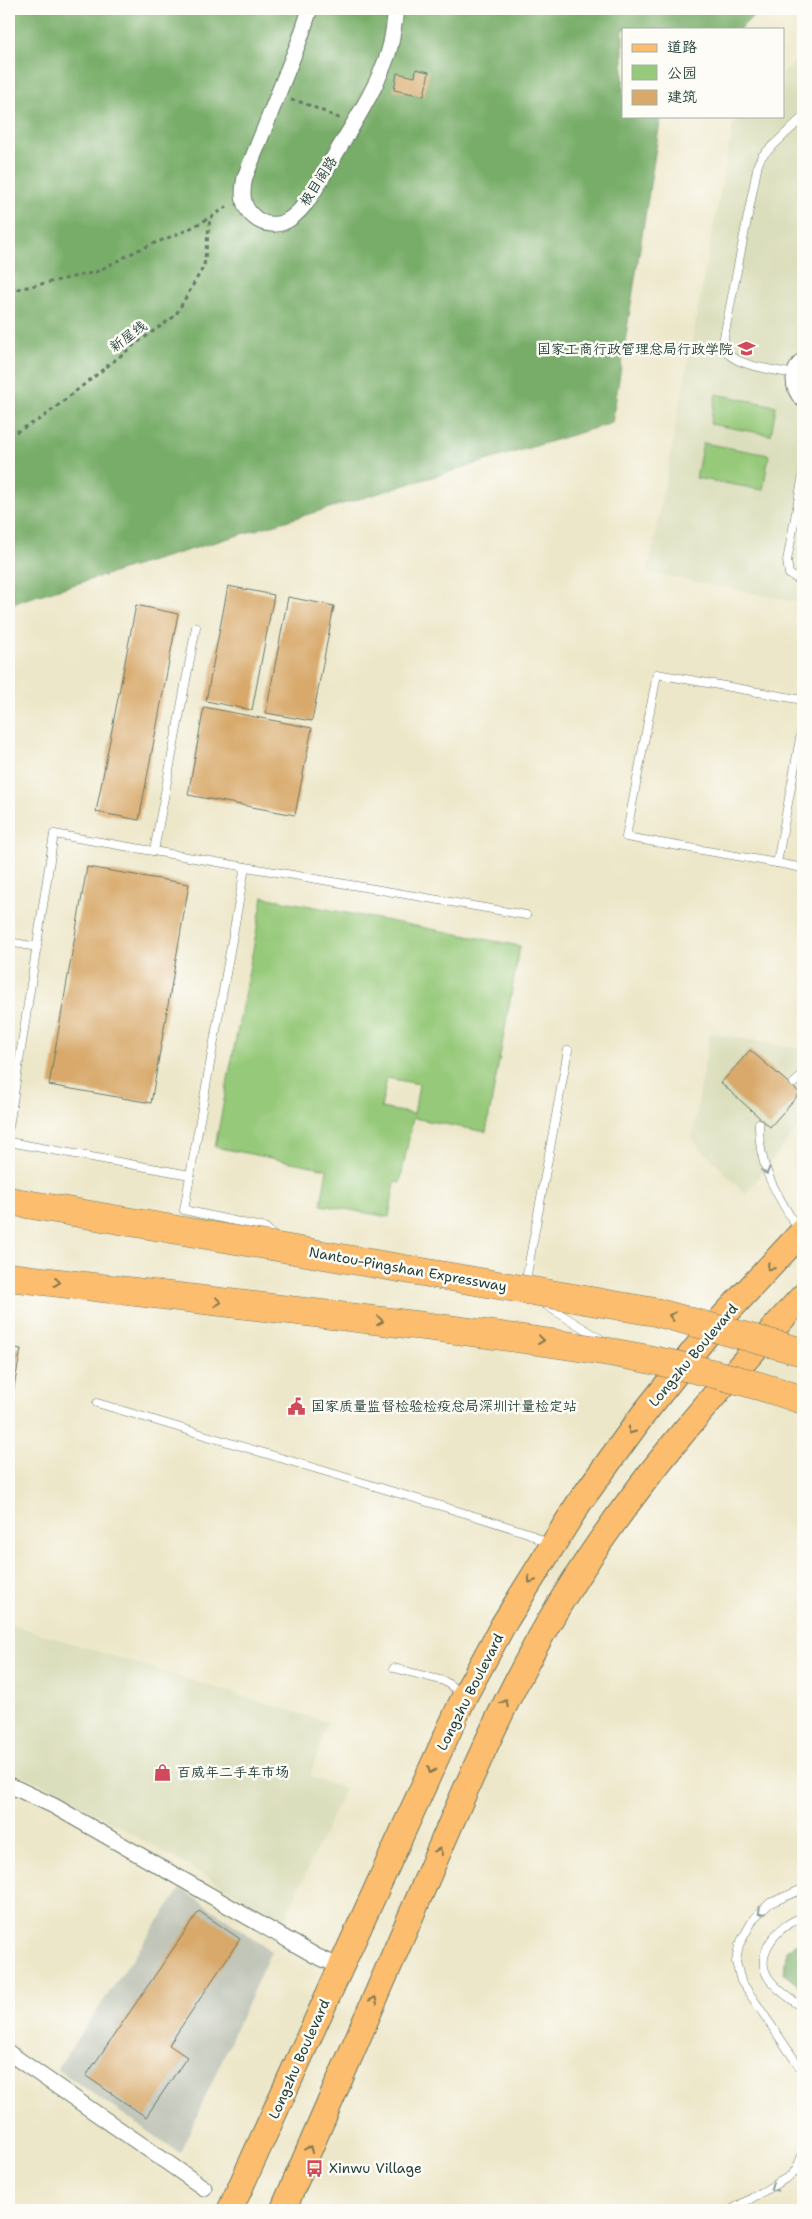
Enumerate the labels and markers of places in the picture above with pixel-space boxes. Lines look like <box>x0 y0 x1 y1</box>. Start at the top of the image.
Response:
school or university icon: 国家工商行政管理总局行政学院 <box>737 339 757 359</box>
place label: 国家工商行政管理总局行政学院 <box>537 340 733 358</box>
public building icon: 国家质量监督检验检疫总局深圳计量检定站 <box>287 1396 307 1416</box>
place label: 国家质量监督检验检疫总局深圳计量检定站 <box>311 1397 577 1415</box>
shop icon: 百威年二手车市场 <box>153 1762 173 1782</box>
place label: 百威年二手车市场 <box>177 1763 289 1781</box>
bus stop icon: Xinwu Village <box>305 2158 325 2178</box>
place label: Xinwu Village <box>329 2159 422 2177</box>

